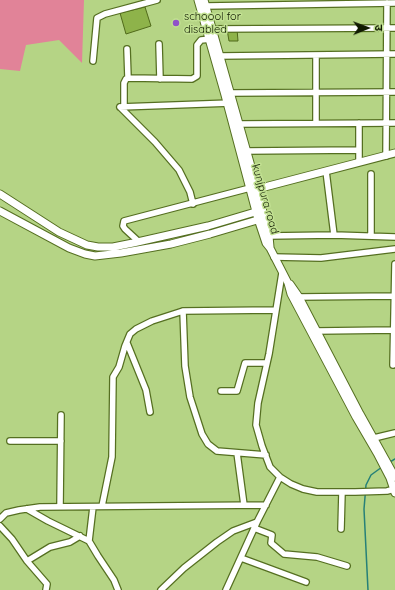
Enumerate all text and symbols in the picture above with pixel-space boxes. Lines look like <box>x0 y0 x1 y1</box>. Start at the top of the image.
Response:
north arrow <box>347 8 387 48</box>
place label: schoool for disabled <box>184 10 241 36</box>
marker: schoool for disabled <box>171 18 181 28</box>
text: उ <box>372 24 386 31</box>
street label: kunjpura road <box>249 163 281 235</box>

